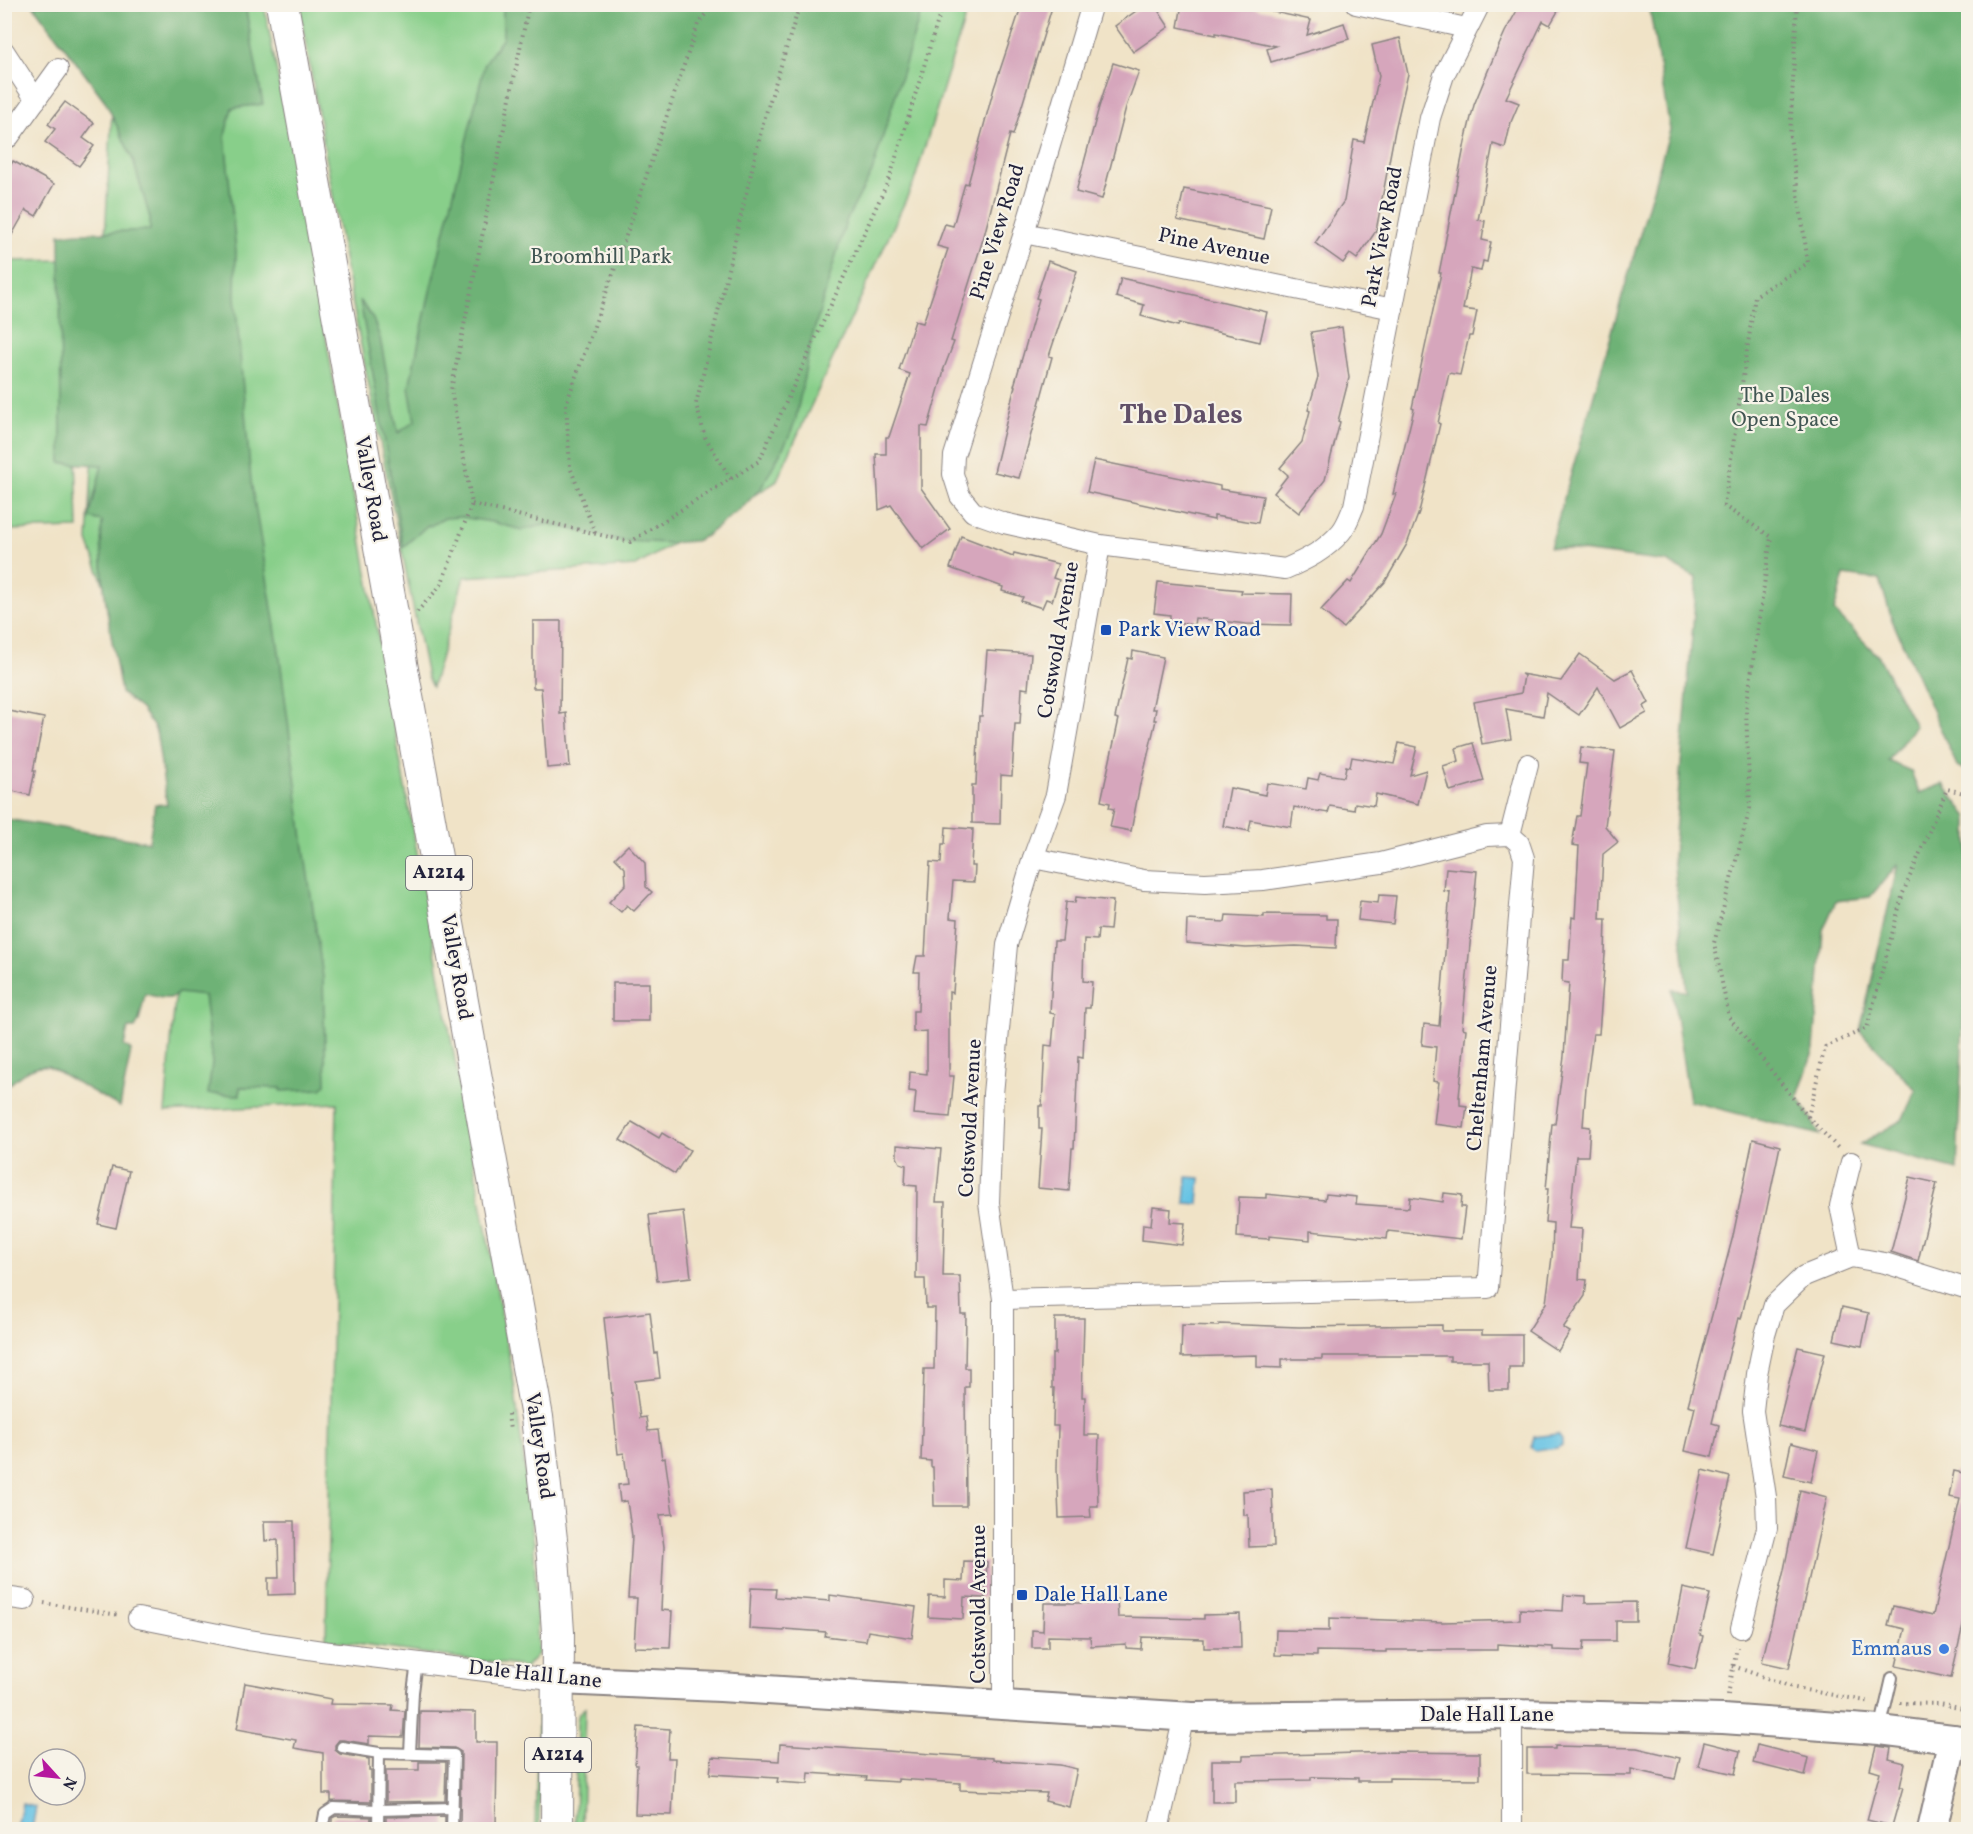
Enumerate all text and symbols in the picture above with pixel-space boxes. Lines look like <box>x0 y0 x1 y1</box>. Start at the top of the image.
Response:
street label: Pine View Road <box>963 160 1033 304</box>
street label: Park View Road <box>1355 164 1411 310</box>
street label: Pine Avenue <box>1155 221 1273 273</box>
park label: Broomhill Park <box>530 243 672 272</box>
park label: The Dales Open Space <box>1731 382 1839 435</box>
district label: The Dales <box>1119 397 1243 435</box>
street label: Valley Road <box>346 433 394 545</box>
street label: Cotswold Avenue <box>1031 559 1087 721</box>
place label: Park View Road <box>1118 616 1261 645</box>
marker: Park View Road <box>1099 623 1113 637</box>
road number: A1214 <box>406 856 472 890</box>
street label: Valley Road <box>432 911 480 1023</box>
street label: Cheltenham Avenue <box>1460 964 1506 1152</box>
street label: Cotswold Avenue <box>952 1038 990 1198</box>
street label: Valley Road <box>517 1391 561 1501</box>
street label: Cotswold Avenue <box>965 1525 994 1683</box>
place label: Dale Hall Lane <box>1034 1581 1168 1610</box>
marker: Dale Hall Lane <box>1015 1588 1029 1602</box>
place label: Emmaus <box>1851 1635 1932 1664</box>
marker: Emmaus <box>1937 1642 1951 1656</box>
street label: Dale Hall Lane <box>467 1654 603 1696</box>
street label: Dale Hall Lane <box>1420 1701 1554 1730</box>
road number: A1214 <box>525 1738 591 1772</box>
north arrow <box>27 1747 87 1807</box>
text: N <box>56 1773 81 1793</box>

